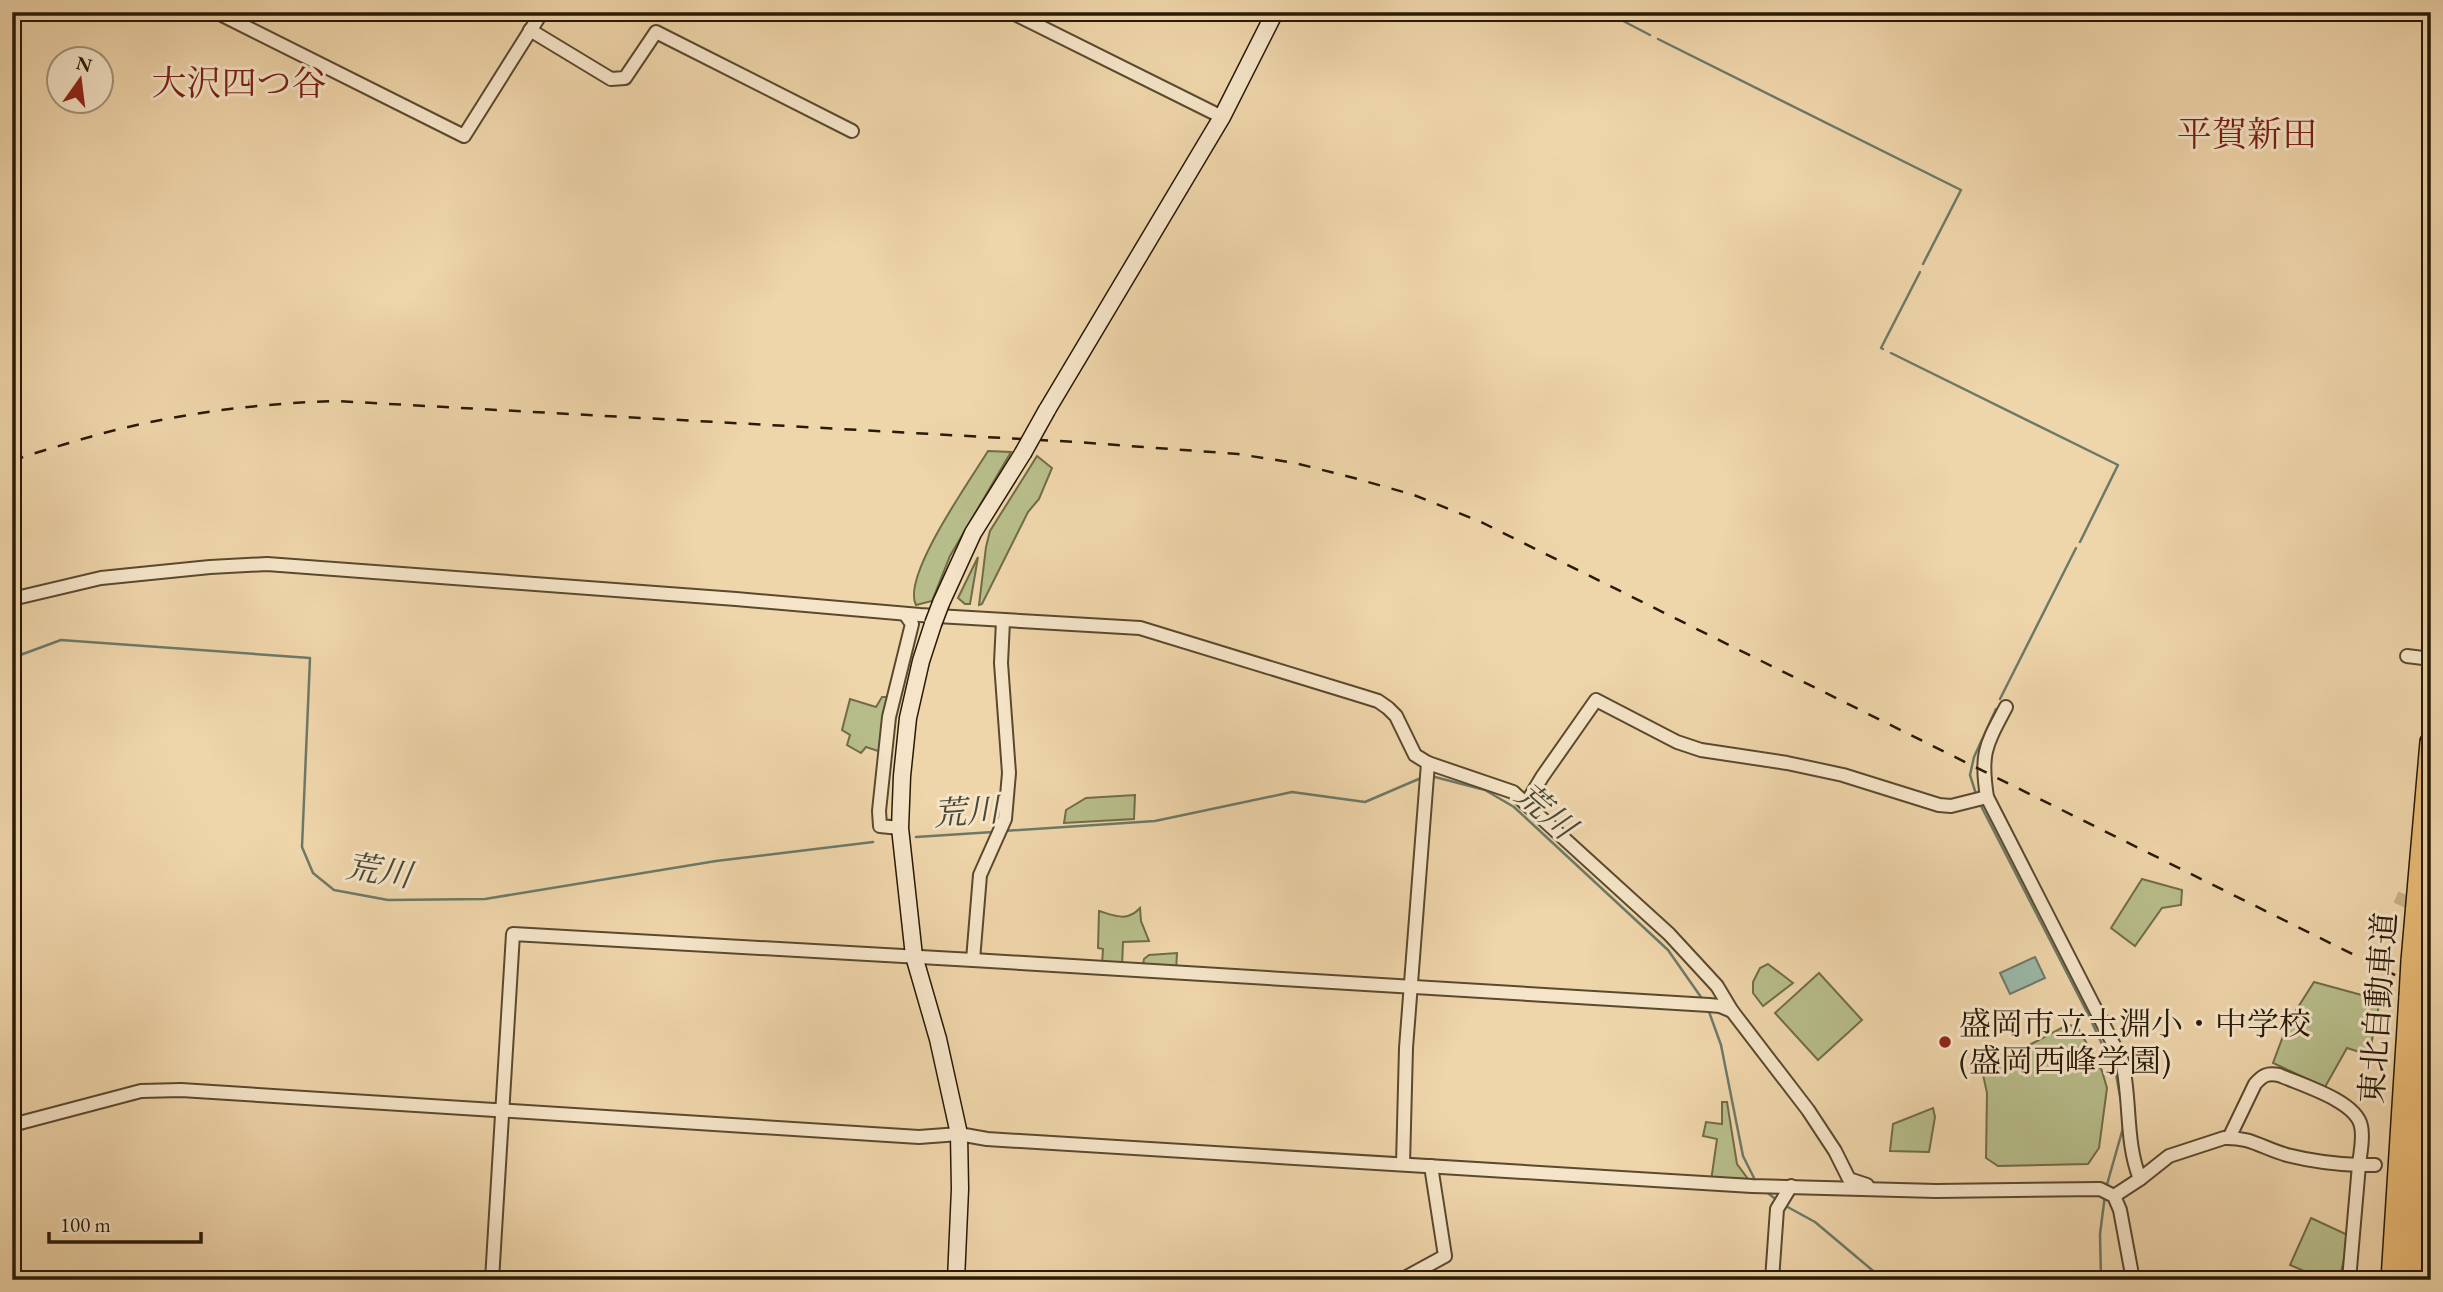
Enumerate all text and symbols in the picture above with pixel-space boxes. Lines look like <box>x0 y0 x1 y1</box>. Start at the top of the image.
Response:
north arrow <box>46 46 116 116</box>
text: N <box>74 50 95 78</box>
district label: 大沢四つ谷 <box>151 60 327 105</box>
district label: 平賀新田 <box>2177 111 2317 156</box>
water label: 荒川 <box>1507 773 1587 850</box>
water label: 荒川 <box>932 788 1003 835</box>
water label: 荒川 <box>343 844 418 897</box>
street label: 東北自動車道 <box>2350 911 2406 1105</box>
place label: 盛岡市立土淵小・中学校 (盛岡西峰学園) <box>1959 1003 2311 1082</box>
marker: 盛岡市立土淵小・中学校 (盛岡西峰学園) <box>1937 1034 1953 1050</box>
scale bar <box>49 1201 201 1245</box>
text: 100 m <box>60 1211 111 1238</box>

